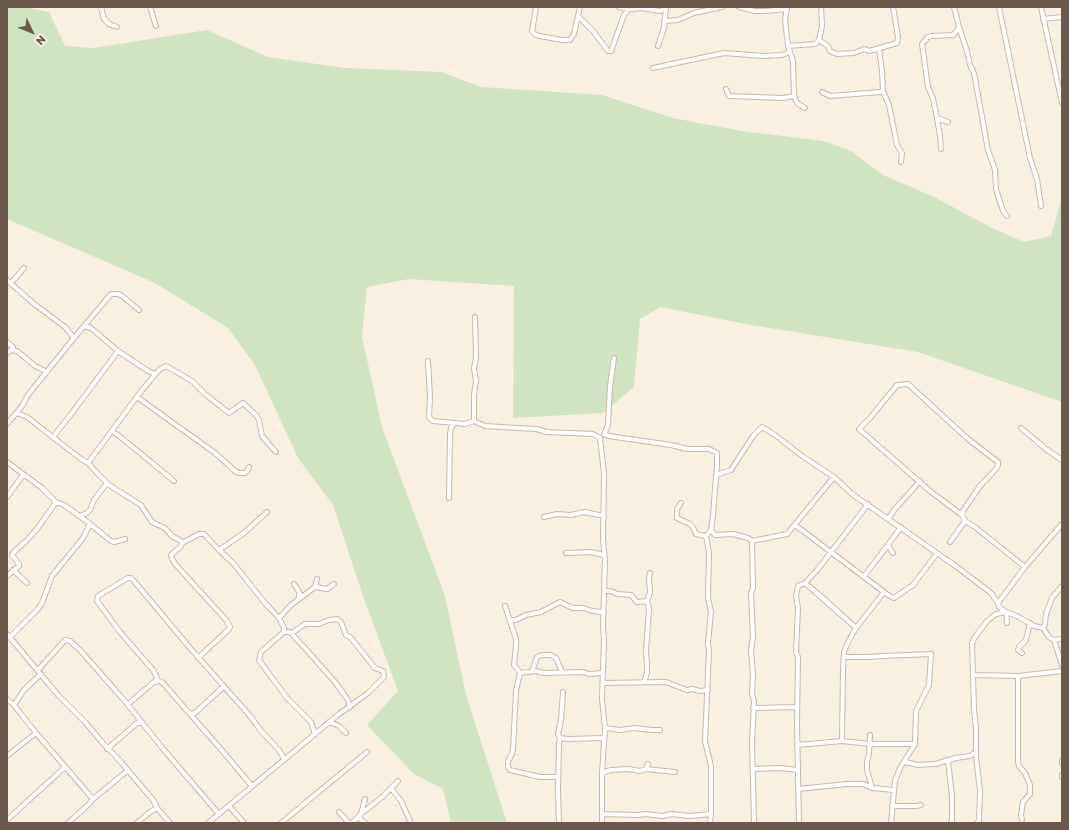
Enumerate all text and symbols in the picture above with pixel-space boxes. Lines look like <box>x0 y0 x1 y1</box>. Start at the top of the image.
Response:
north arrow <box>12 12 52 52</box>
text: N <box>34 33 49 48</box>

